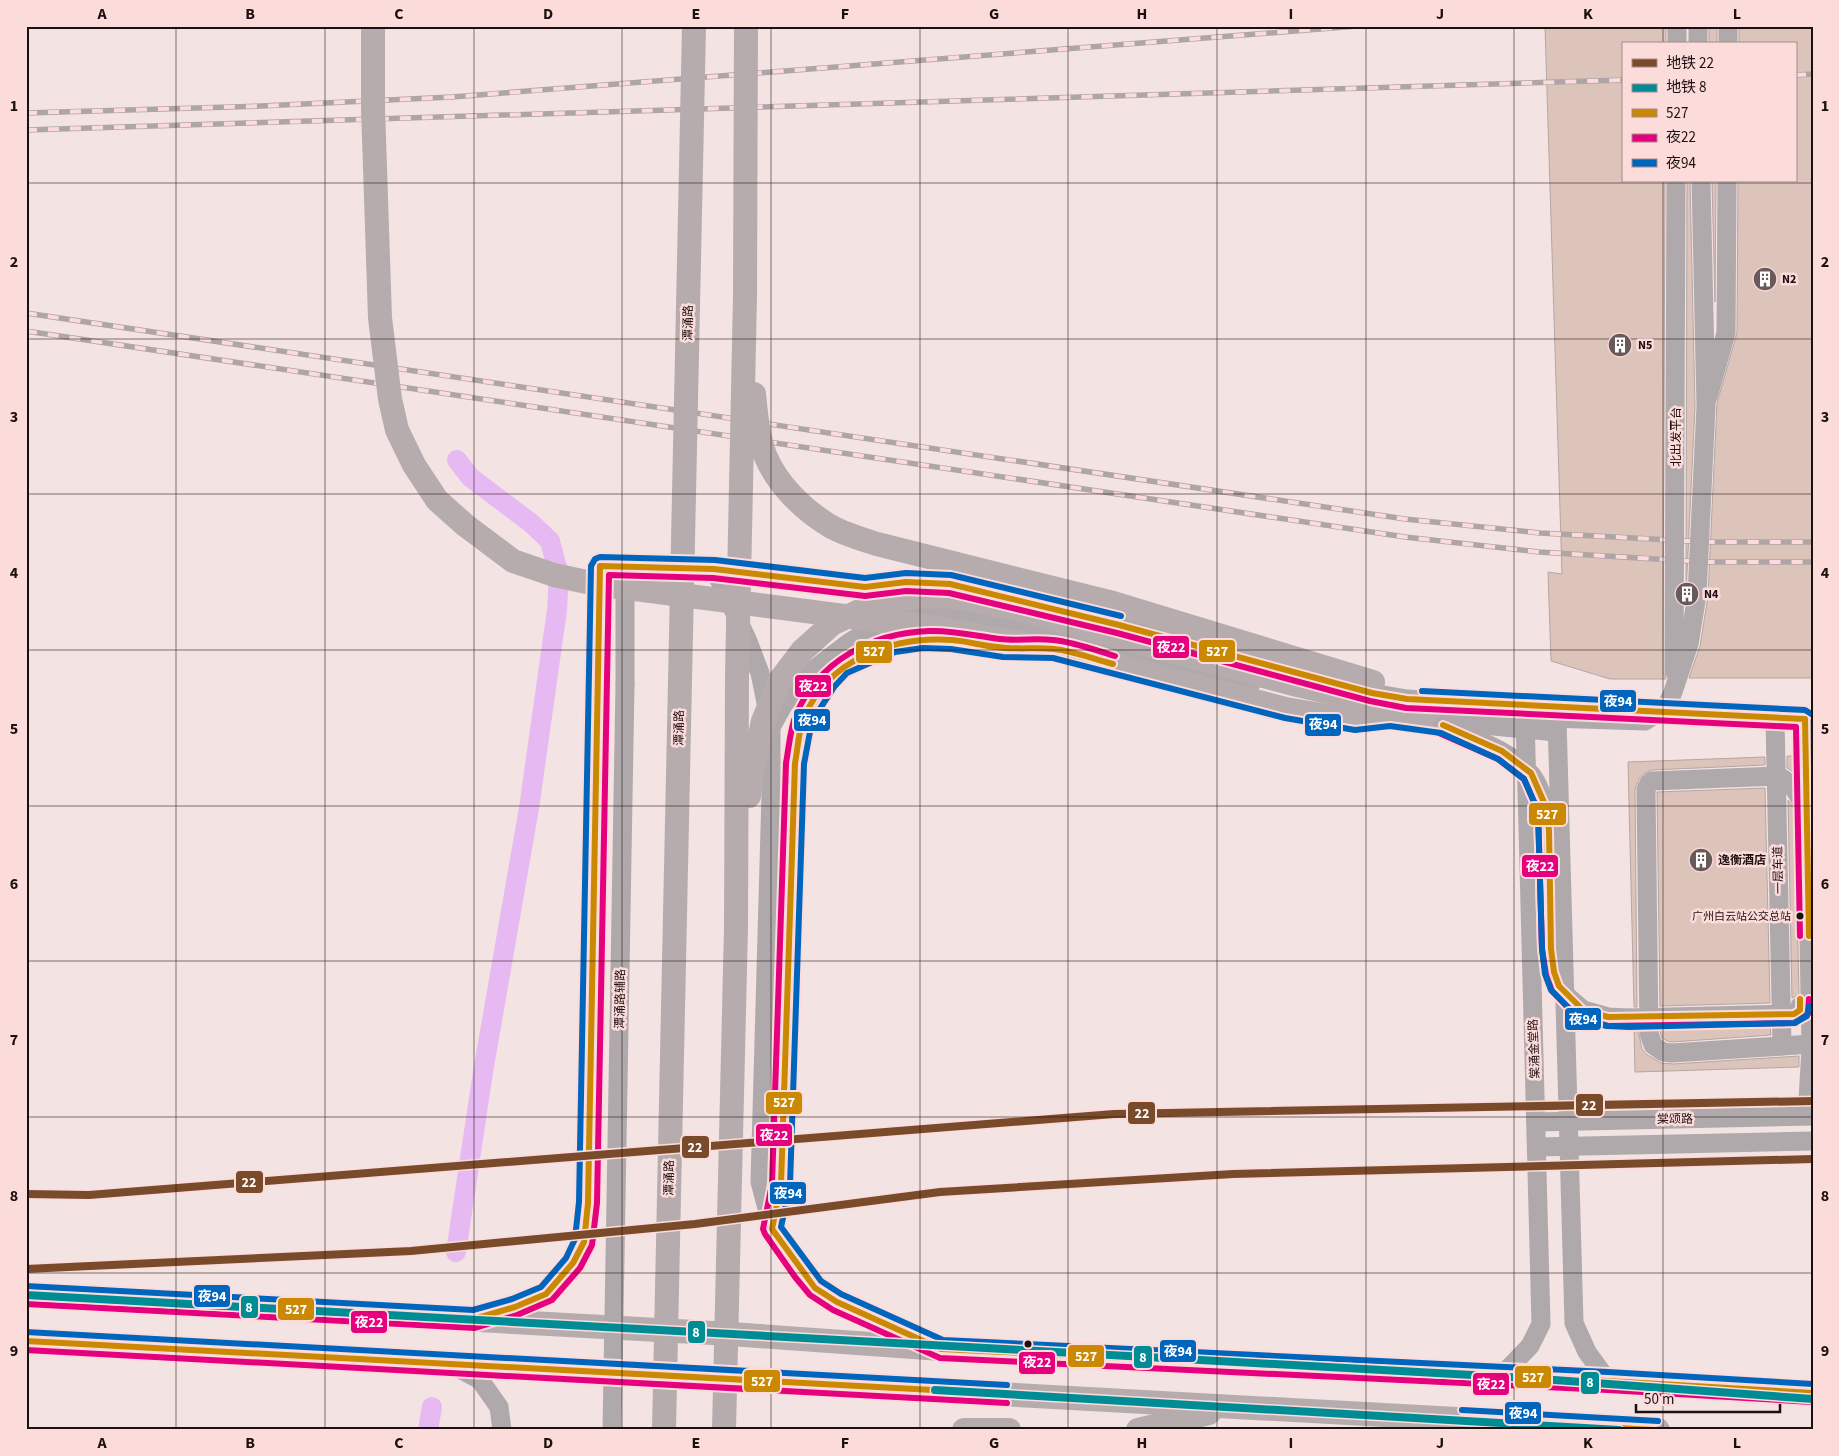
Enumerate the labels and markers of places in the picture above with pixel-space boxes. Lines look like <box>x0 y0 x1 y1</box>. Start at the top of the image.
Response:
building icon: N2 <box>1752 266 1778 292</box>
place label: N2 <box>1782 271 1796 288</box>
building icon: N5 <box>1607 332 1633 358</box>
place label: N5 <box>1638 337 1652 354</box>
building icon: N4 <box>1674 581 1700 607</box>
place label: N4 <box>1704 586 1719 603</box>
building icon: 逸衡酒店 <box>1688 847 1714 873</box>
place label: 逸衡酒店 <box>1718 852 1766 869</box>
place label: 广州白云站公交总站 <box>1692 909 1791 924</box>
marker: 广州白云站公交总站 <box>1795 911 1805 921</box>
unlabelled marker <box>1023 1339 1033 1349</box>

